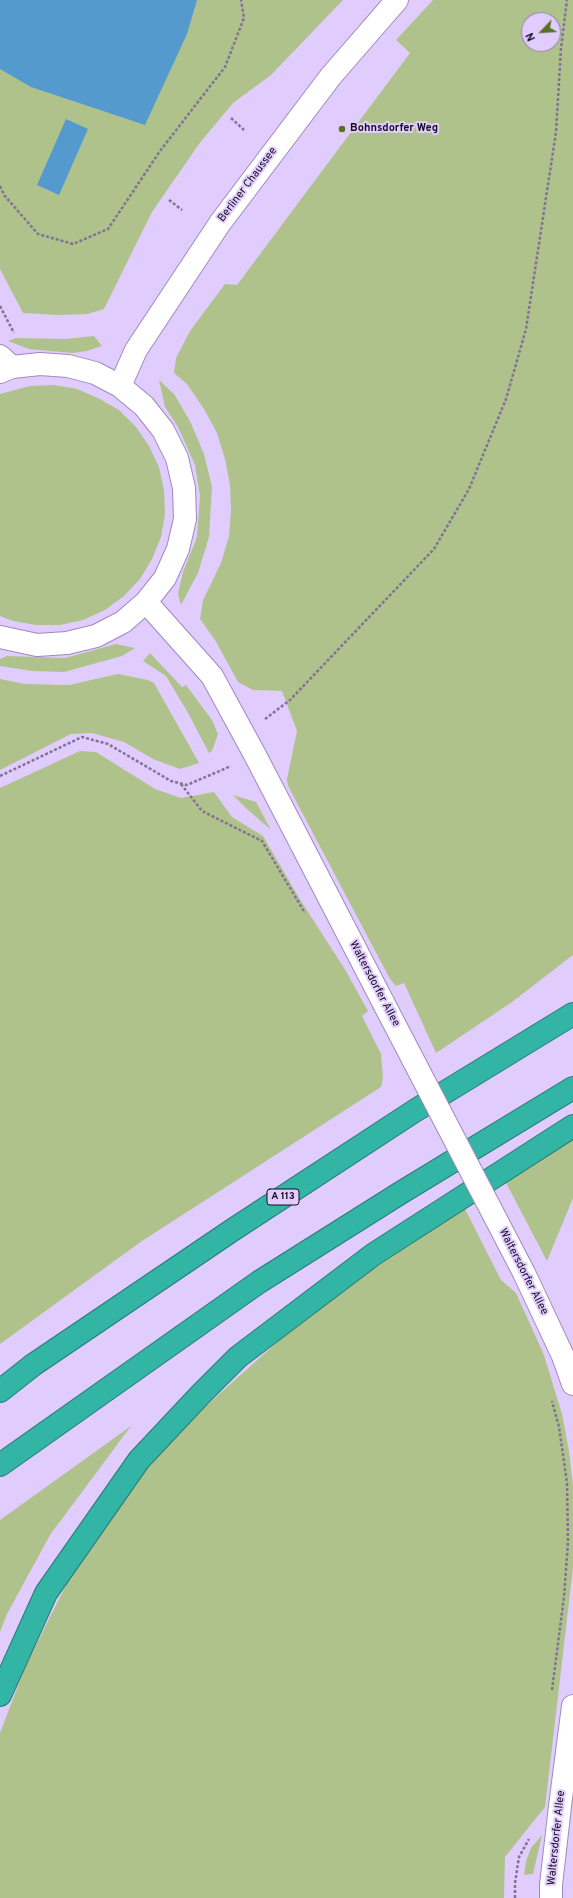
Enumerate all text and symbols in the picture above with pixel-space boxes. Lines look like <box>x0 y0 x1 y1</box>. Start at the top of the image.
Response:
north arrow <box>521 12 561 52</box>
text: N <box>523 30 539 43</box>
place label: Bohnsdorfer Weg <box>350 122 438 136</box>
marker: Bohnsdorfer Weg <box>337 124 347 134</box>
street label: Berliner Chaussee <box>216 145 280 225</box>
street label: Waltersdorfer Allee <box>346 939 402 1029</box>
road number: A 113 <box>267 1189 299 1205</box>
street label: Waltersdorfer Allee <box>496 1227 550 1317</box>
street label: Waltersdorfer Allee <box>545 1790 569 1886</box>

